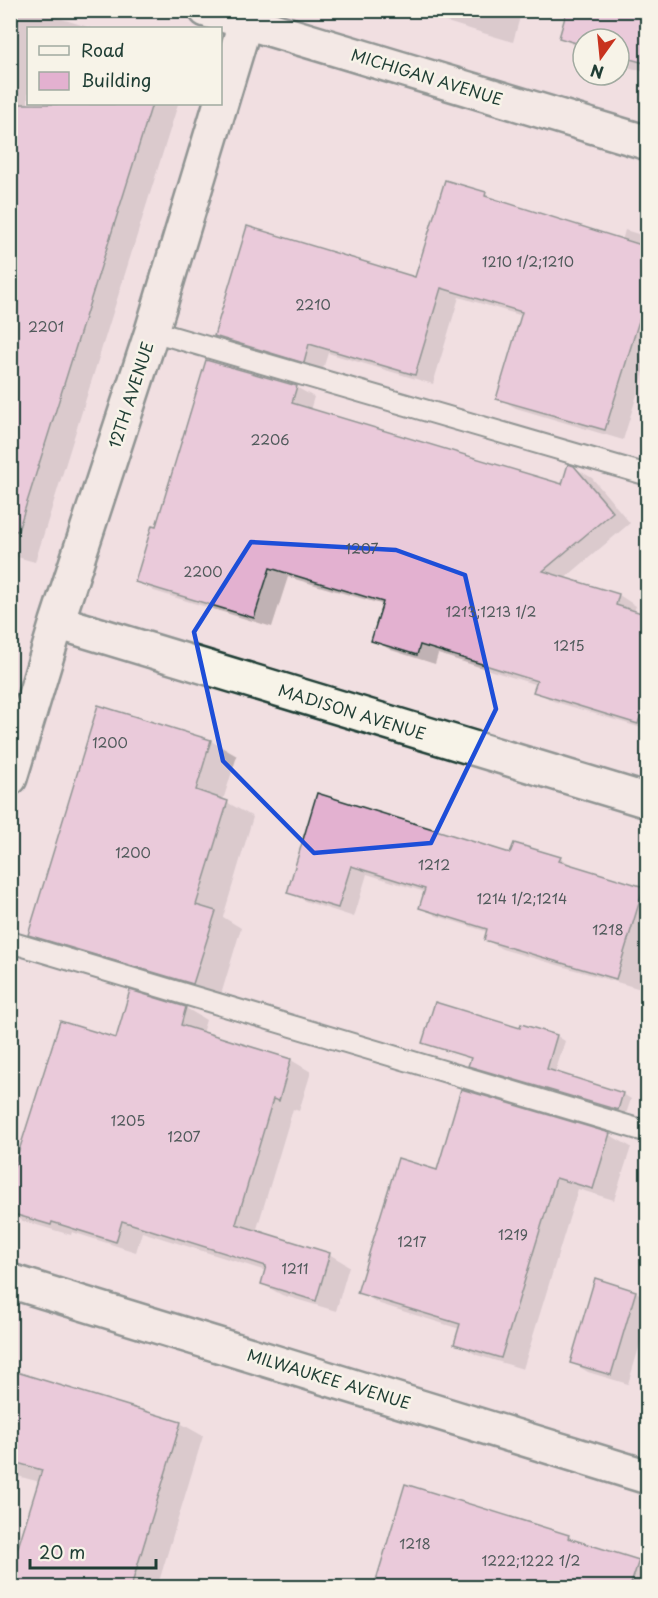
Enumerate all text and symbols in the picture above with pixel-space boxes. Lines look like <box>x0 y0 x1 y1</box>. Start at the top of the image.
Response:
legend <box>27 27 222 105</box>
north arrow <box>571 27 631 87</box>
text: Road <box>81 36 125 63</box>
street label: MICHIGAN AVENUE <box>349 42 506 111</box>
text: N <box>588 59 606 86</box>
text: Building <box>81 66 151 93</box>
house number: 1210 1/2;1210 <box>482 251 574 272</box>
house number: 2210 <box>295 294 331 315</box>
house number: 2201 <box>28 316 64 337</box>
street label: 12TH AVENUE <box>102 338 159 451</box>
house number: 2206 <box>251 429 289 450</box>
house number: 1207 <box>345 538 379 559</box>
house number: 2200 <box>183 561 223 582</box>
house number: 1213;1213 1/2 <box>446 601 536 622</box>
house number: 1215 <box>554 635 584 656</box>
street label: MADISON AVENUE <box>275 677 429 745</box>
house number: 1200 <box>92 732 128 753</box>
house number: 1200 <box>115 842 151 863</box>
house number: 1212 <box>418 854 450 875</box>
house number: 1214 1/2;1214 <box>477 888 567 909</box>
house number: 1218 <box>592 919 624 940</box>
house number: 1205 <box>111 1110 145 1131</box>
house number: 1207 <box>167 1126 201 1147</box>
house number: 1219 <box>498 1224 528 1245</box>
house number: 1217 <box>397 1231 427 1252</box>
house number: 1211 <box>281 1258 309 1279</box>
street label: MILWAUKEE AVENUE <box>245 1342 414 1414</box>
scale bar <box>30 1532 156 1570</box>
house number: 1218 <box>399 1533 431 1554</box>
text: 20 m <box>39 1538 85 1565</box>
house number: 1222;1222 1/2 <box>482 1550 581 1571</box>

